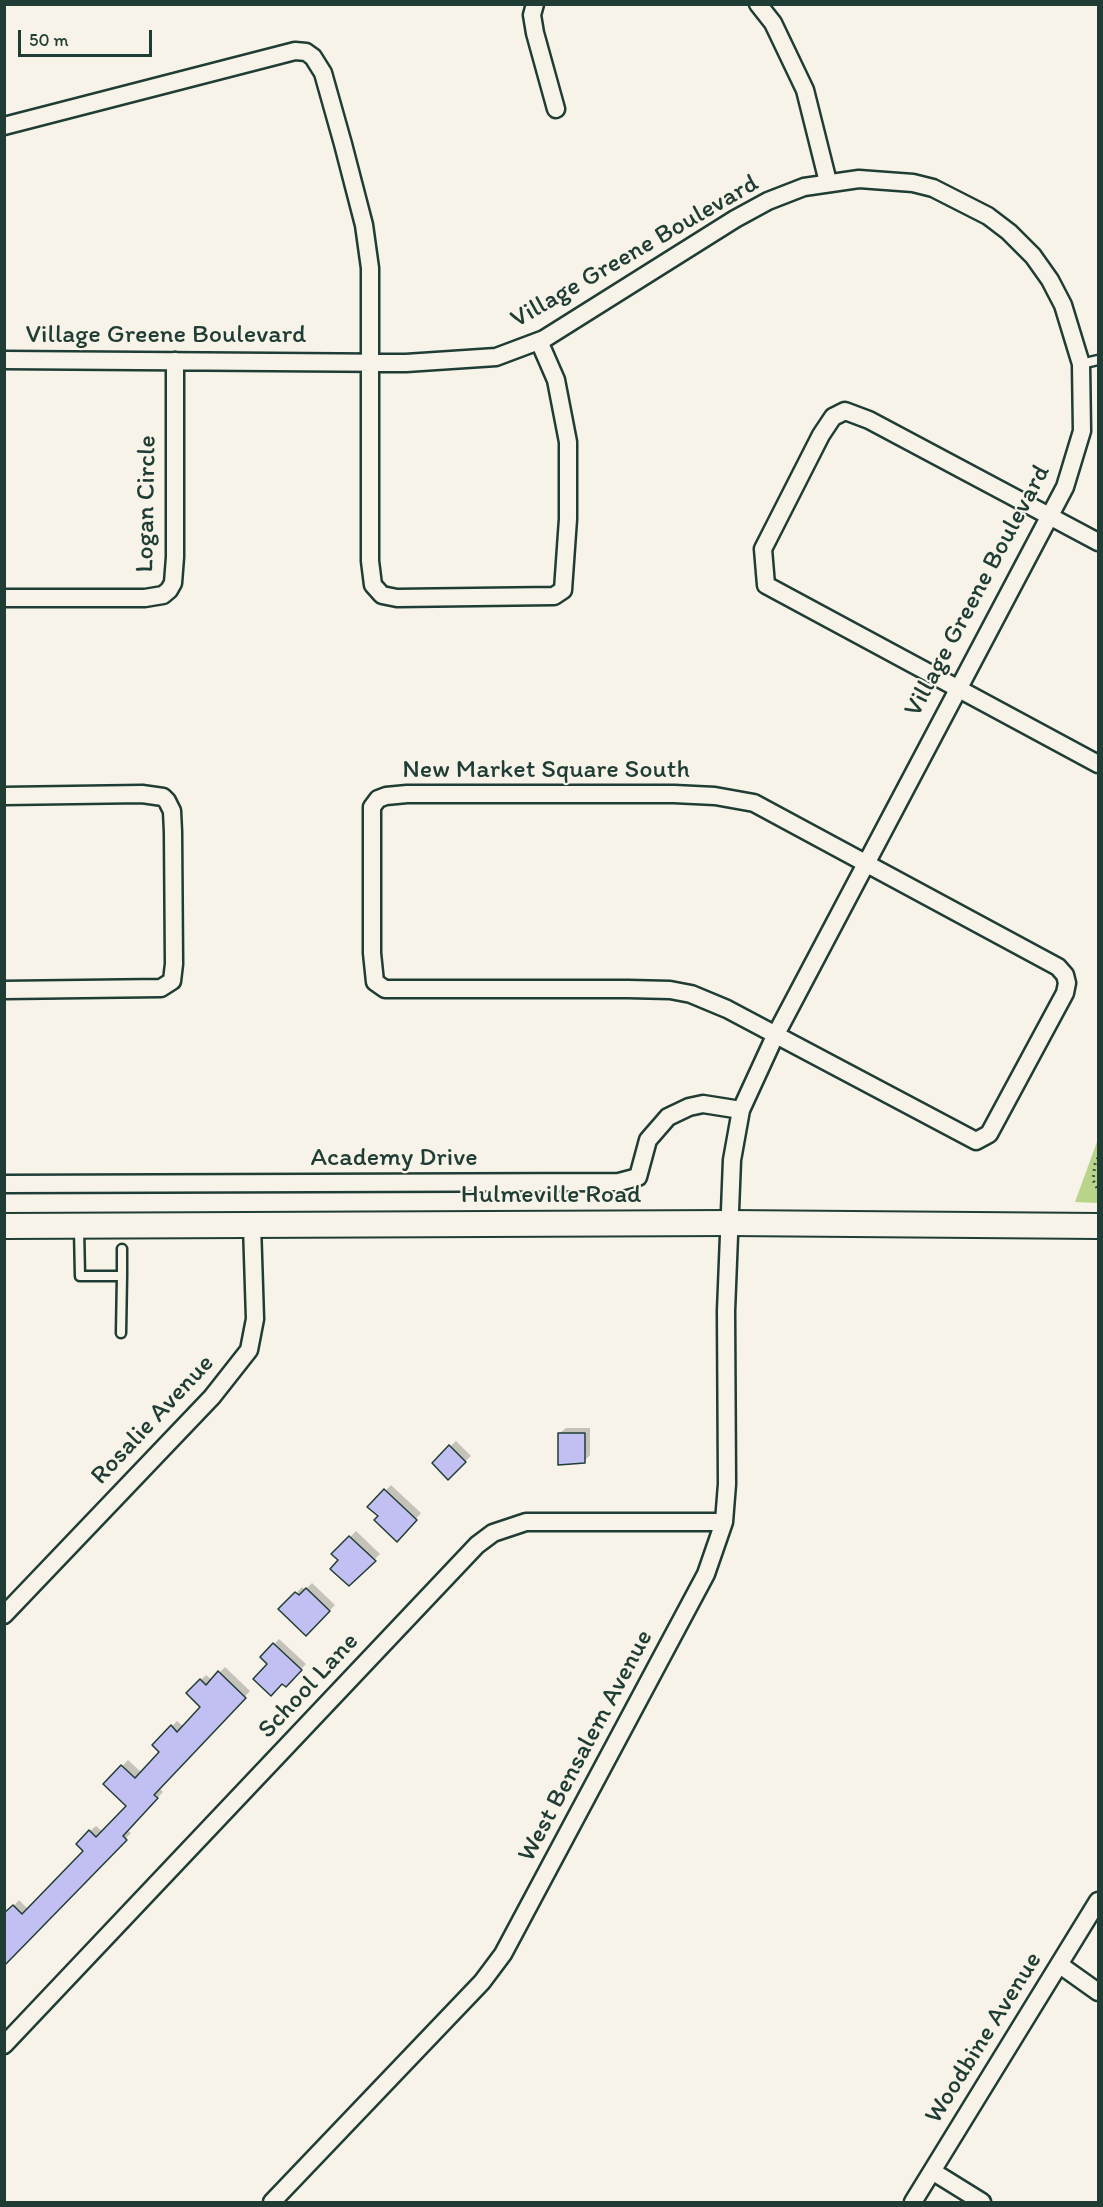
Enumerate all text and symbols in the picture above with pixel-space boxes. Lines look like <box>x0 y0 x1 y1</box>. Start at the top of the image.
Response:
scale bar <box>21 18 154 56</box>
text: 50 m <box>29 29 69 51</box>
street label: Village Greene Boulevard <box>506 168 764 336</box>
street label: Village Greene Boulevard <box>26 319 306 351</box>
street label: Logan Circle <box>130 435 164 573</box>
street label: Village Greene Boulevard <box>898 460 1058 722</box>
street label: New Market Square South <box>402 754 690 786</box>
street label: Academy Drive <box>310 1142 478 1174</box>
street label: Hulmeville Road <box>461 1179 641 1211</box>
street label: Rosalie Avenue <box>85 1348 221 1492</box>
street label: West Bensalem Avenue <box>512 1625 660 1867</box>
street label: School Lane <box>252 1627 366 1745</box>
street label: Woodbine Avenue <box>919 1946 1049 2130</box>

